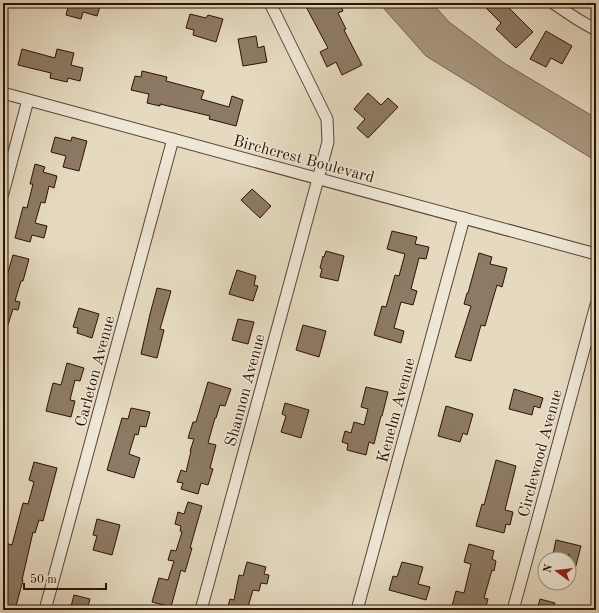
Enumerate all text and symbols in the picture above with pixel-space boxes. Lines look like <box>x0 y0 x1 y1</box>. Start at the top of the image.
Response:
street label: Birchcrest Boulevard <box>231 133 376 186</box>
street label: Carleton Avenue <box>73 314 118 429</box>
street label: Shannon Avenue <box>223 333 269 448</box>
street label: Kenelm Avenue <box>375 356 419 465</box>
street label: Circlewood Avenue <box>516 388 566 519</box>
north arrow <box>537 551 577 591</box>
text: N <box>542 563 555 574</box>
scale bar <box>24 565 106 591</box>
text: 50 m <box>30 573 57 586</box>

